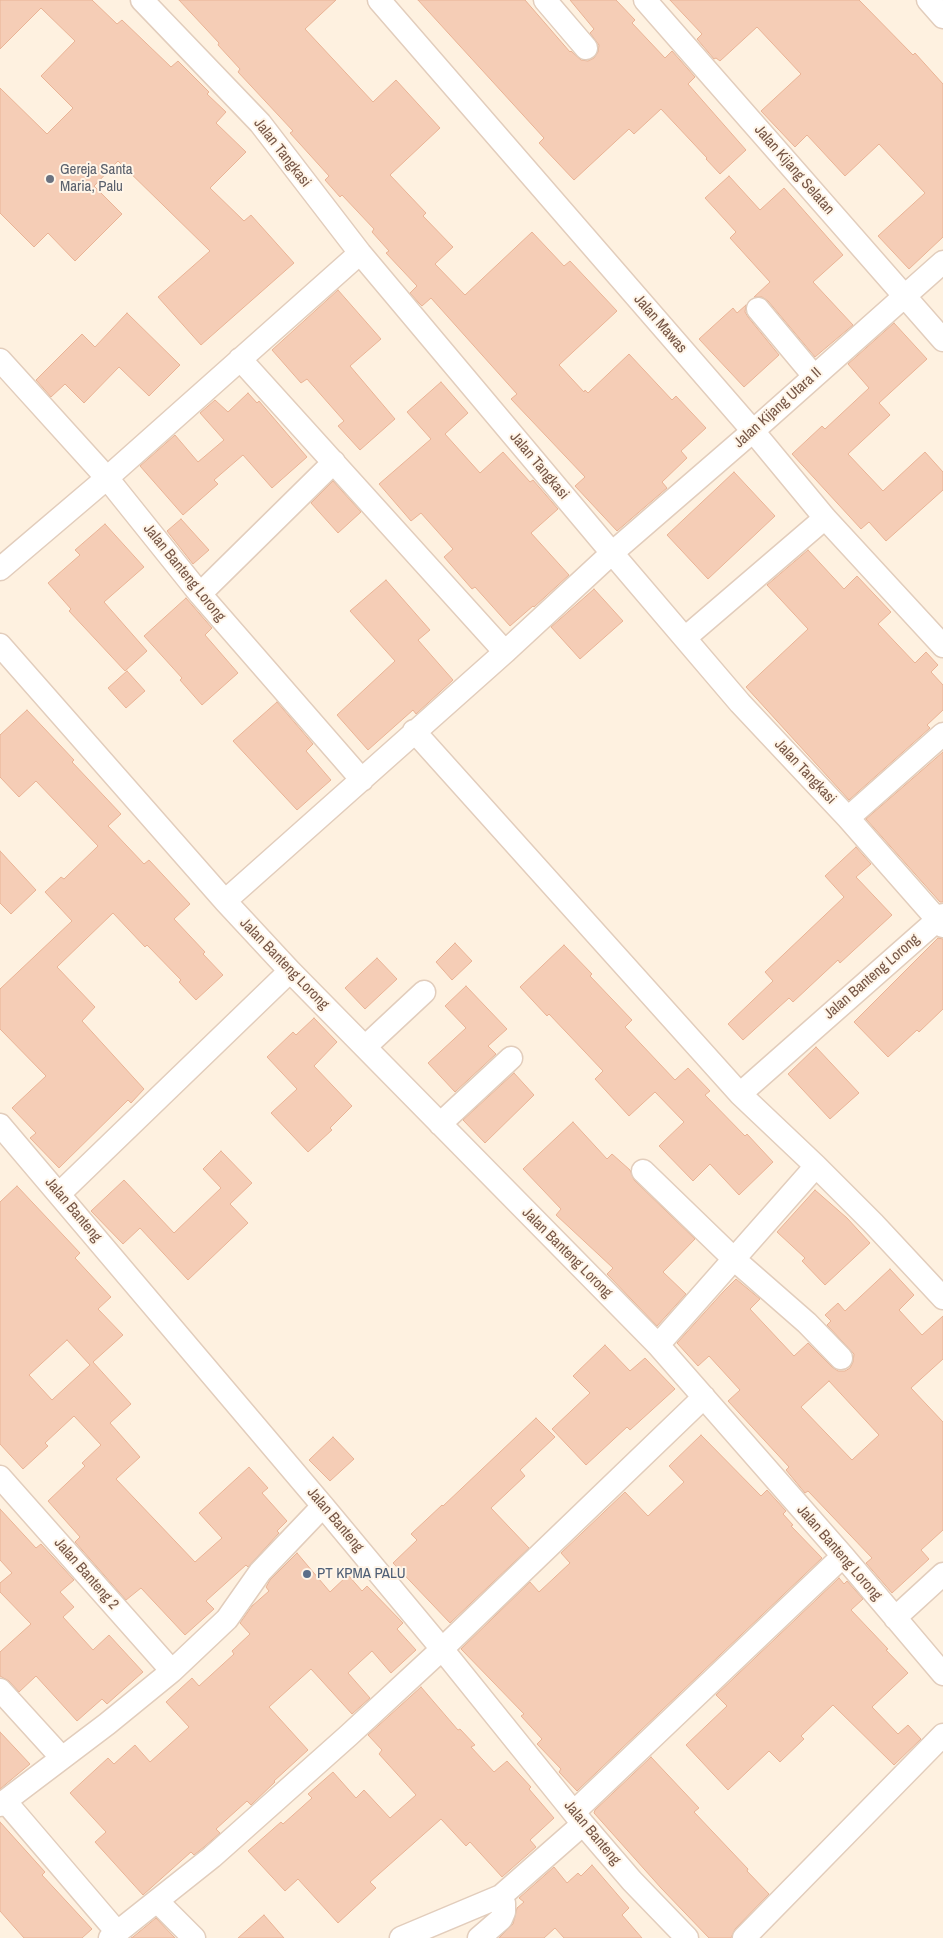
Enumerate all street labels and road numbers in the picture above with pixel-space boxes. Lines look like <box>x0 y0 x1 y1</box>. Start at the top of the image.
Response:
street label: Jalan Tangkasi <box>250 115 314 191</box>
street label: Jalan Kijang Selatan <box>750 122 838 218</box>
street label: Jalan Mawas <box>630 291 690 357</box>
street label: Jalan Kijang Utara II <box>731 364 825 452</box>
street label: Jalan Tangkasi <box>506 429 572 503</box>
street label: Jalan Banteng Lorong <box>139 521 229 625</box>
street label: Jalan Tangkasi <box>770 736 840 808</box>
street label: Jalan Banteng Lorong <box>236 914 332 1014</box>
street label: Jalan Banteng Lorong <box>821 931 923 1023</box>
street label: Jalan Banteng <box>41 1174 105 1246</box>
street label: Jalan Banteng Lorong <box>518 1204 616 1302</box>
street label: Jalan Banteng <box>303 1484 367 1556</box>
street label: Jalan Banteng Lorong <box>793 1502 885 1604</box>
street label: Jalan Banteng 2 <box>50 1535 122 1613</box>
street label: Jalan Banteng <box>560 1797 624 1869</box>

